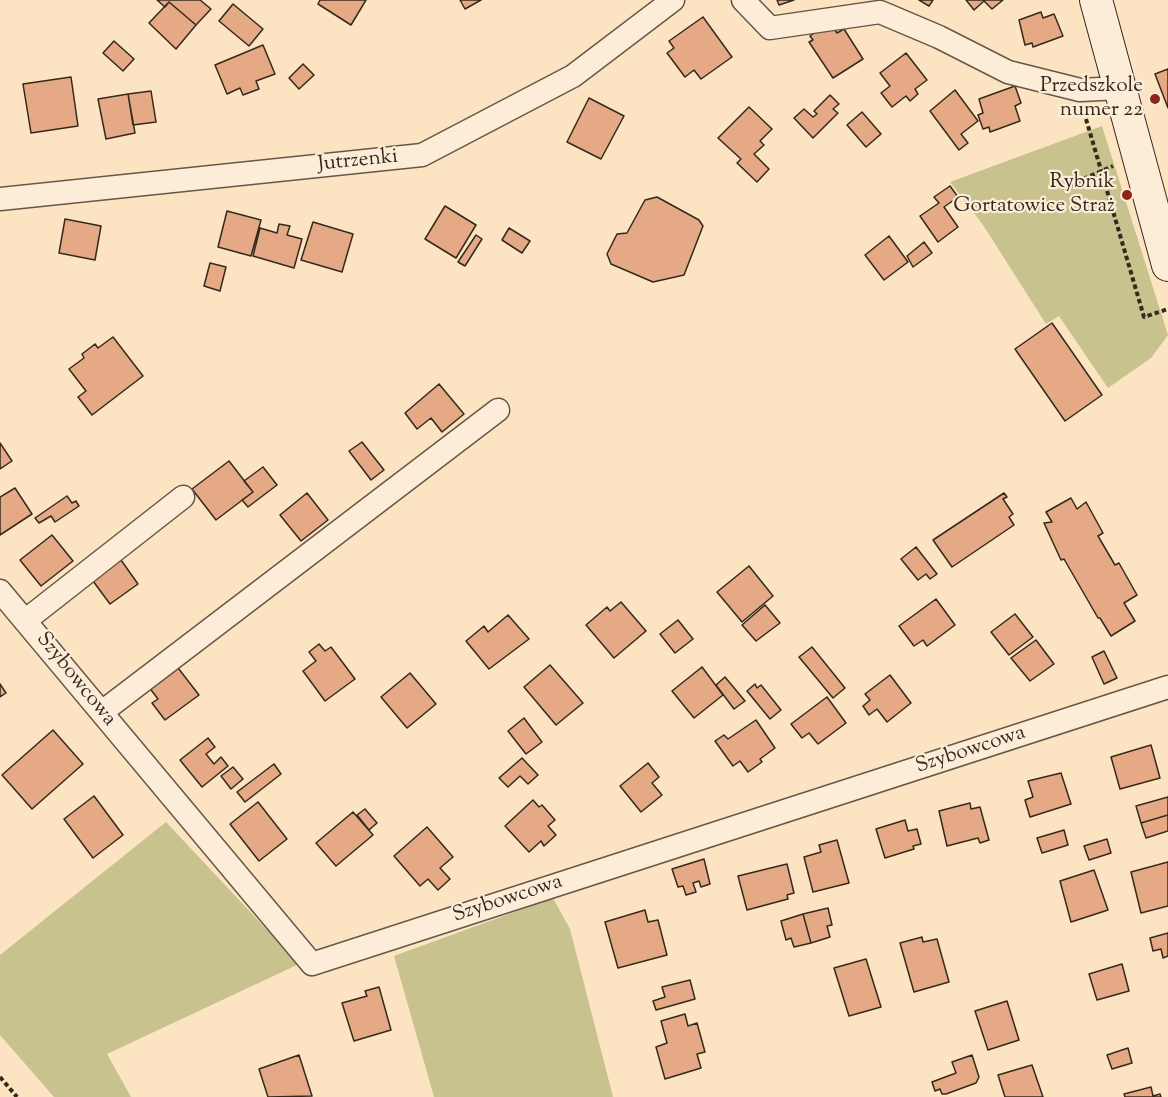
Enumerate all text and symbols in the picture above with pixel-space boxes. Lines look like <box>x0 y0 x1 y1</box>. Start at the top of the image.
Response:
place label: Przedszkole numer 22 <box>1040 74 1143 124</box>
marker: Przedszkole numer 22 <box>1148 92 1162 106</box>
street label: Jutrzenki <box>317 145 399 179</box>
place label: Rybnik Gortatowice Straż <box>953 170 1115 220</box>
marker: Rybnik Gortatowice Straż <box>1120 188 1134 202</box>
street label: Szybowcowa <box>29 628 121 732</box>
street label: Szybowcowa <box>913 721 1029 781</box>
street label: Szybowcowa <box>450 870 566 930</box>

